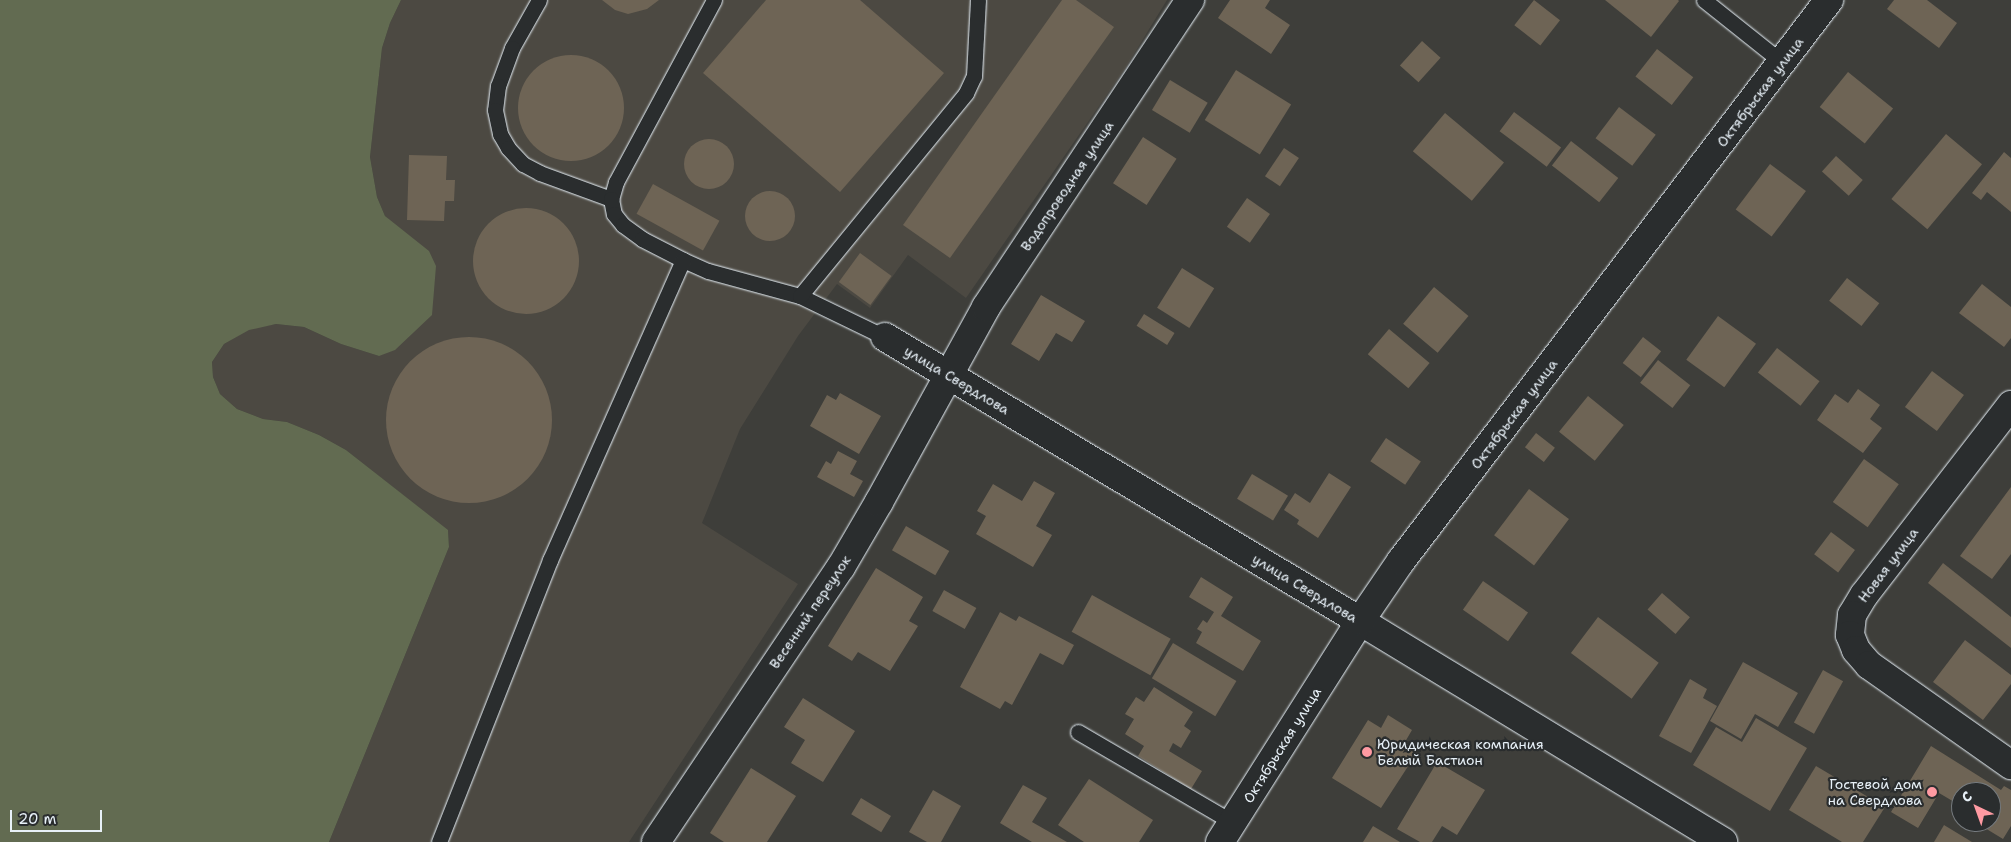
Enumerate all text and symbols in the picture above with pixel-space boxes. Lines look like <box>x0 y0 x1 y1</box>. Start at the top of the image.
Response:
street label: Октябрьская улица <box>1713 34 1807 150</box>
street label: Водопроводная улица <box>1017 118 1117 254</box>
street label: улица Свердлова <box>901 342 1013 418</box>
street label: Октябрьская улица <box>1467 356 1561 472</box>
street label: Новая улица <box>1854 524 1922 606</box>
street label: улица Свердлова <box>1249 550 1361 626</box>
street label: Весенний переулок <box>766 552 854 672</box>
street label: Октябрьская улица <box>1240 684 1324 806</box>
place label: Юридическая компания Белый Бастион <box>1377 736 1544 769</box>
marker: Юридическая компания Белый Бастион <box>1361 746 1373 758</box>
place label: Гостевой дом на Свердлова <box>1828 776 1922 809</box>
north arrow <box>1951 782 2001 832</box>
marker: Гостевой дом на Свердлова <box>1926 786 1938 798</box>
text: С <box>1957 787 1976 806</box>
scale bar <box>12 800 105 832</box>
text: 20 m <box>18 809 57 829</box>

